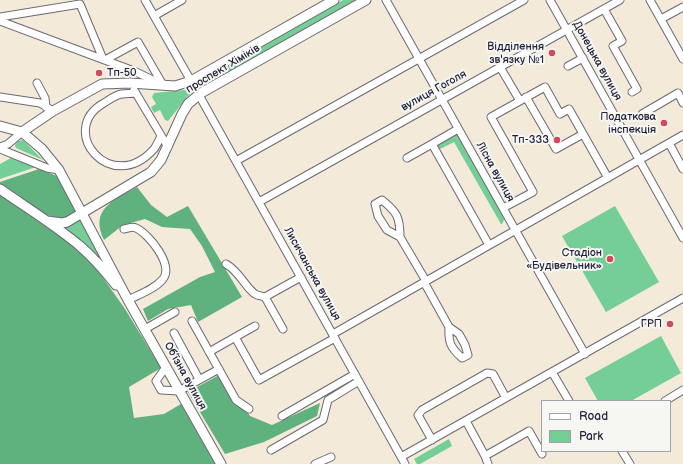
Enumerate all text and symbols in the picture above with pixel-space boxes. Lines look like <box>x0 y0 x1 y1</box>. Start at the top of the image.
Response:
street label: Донецька вулиця <box>570 19 624 103</box>
place label: Відділення зв'язку №1 <box>487 40 544 66</box>
street label: проспект Хіміків <box>184 42 262 96</box>
marker: Відділення зв'язку №1 <box>547 48 557 58</box>
place label: Тп-50 <box>107 66 137 80</box>
marker: Тп-50 <box>94 68 104 78</box>
street label: вулиця Гоголя <box>399 68 469 114</box>
place label: Податкова інспекція <box>600 110 656 136</box>
marker: Податкова інспекція <box>659 118 669 128</box>
place label: Тп-333 <box>512 133 549 147</box>
marker: Тп-333 <box>552 135 562 145</box>
street label: Лісна вулиця <box>473 140 517 204</box>
street label: Лисичанська вулиця <box>281 225 343 323</box>
place label: Стадіон «Будівельник» <box>526 246 602 272</box>
marker: Стадіон «Будівельник» <box>605 254 615 264</box>
place label: ГРП <box>641 317 662 331</box>
marker: ГРП <box>665 319 675 329</box>
street label: Об’їзна вулиця <box>161 340 209 412</box>
legend <box>541 400 671 452</box>
text: Road <box>579 409 608 424</box>
text: Park <box>579 429 603 444</box>

